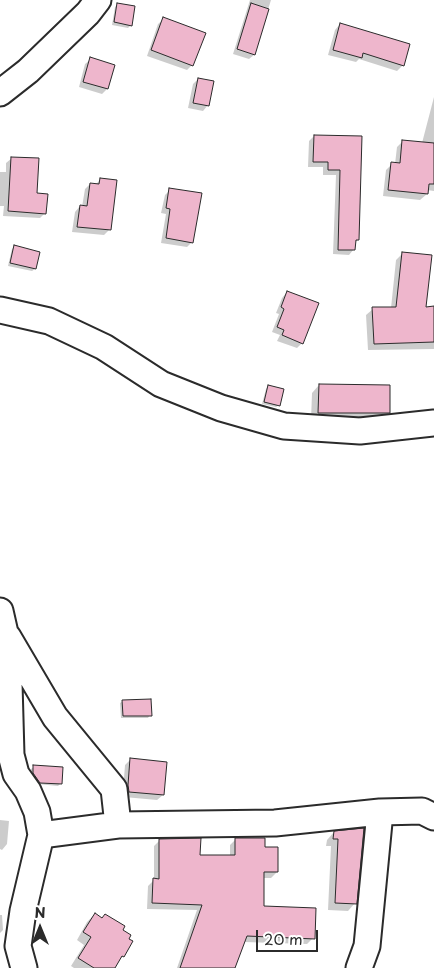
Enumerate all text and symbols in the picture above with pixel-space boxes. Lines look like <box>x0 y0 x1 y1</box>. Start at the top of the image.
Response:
text: N <box>34 902 46 923</box>
north arrow <box>15 903 65 953</box>
scale bar <box>259 920 322 952</box>
text: 20 m <box>264 927 303 950</box>

